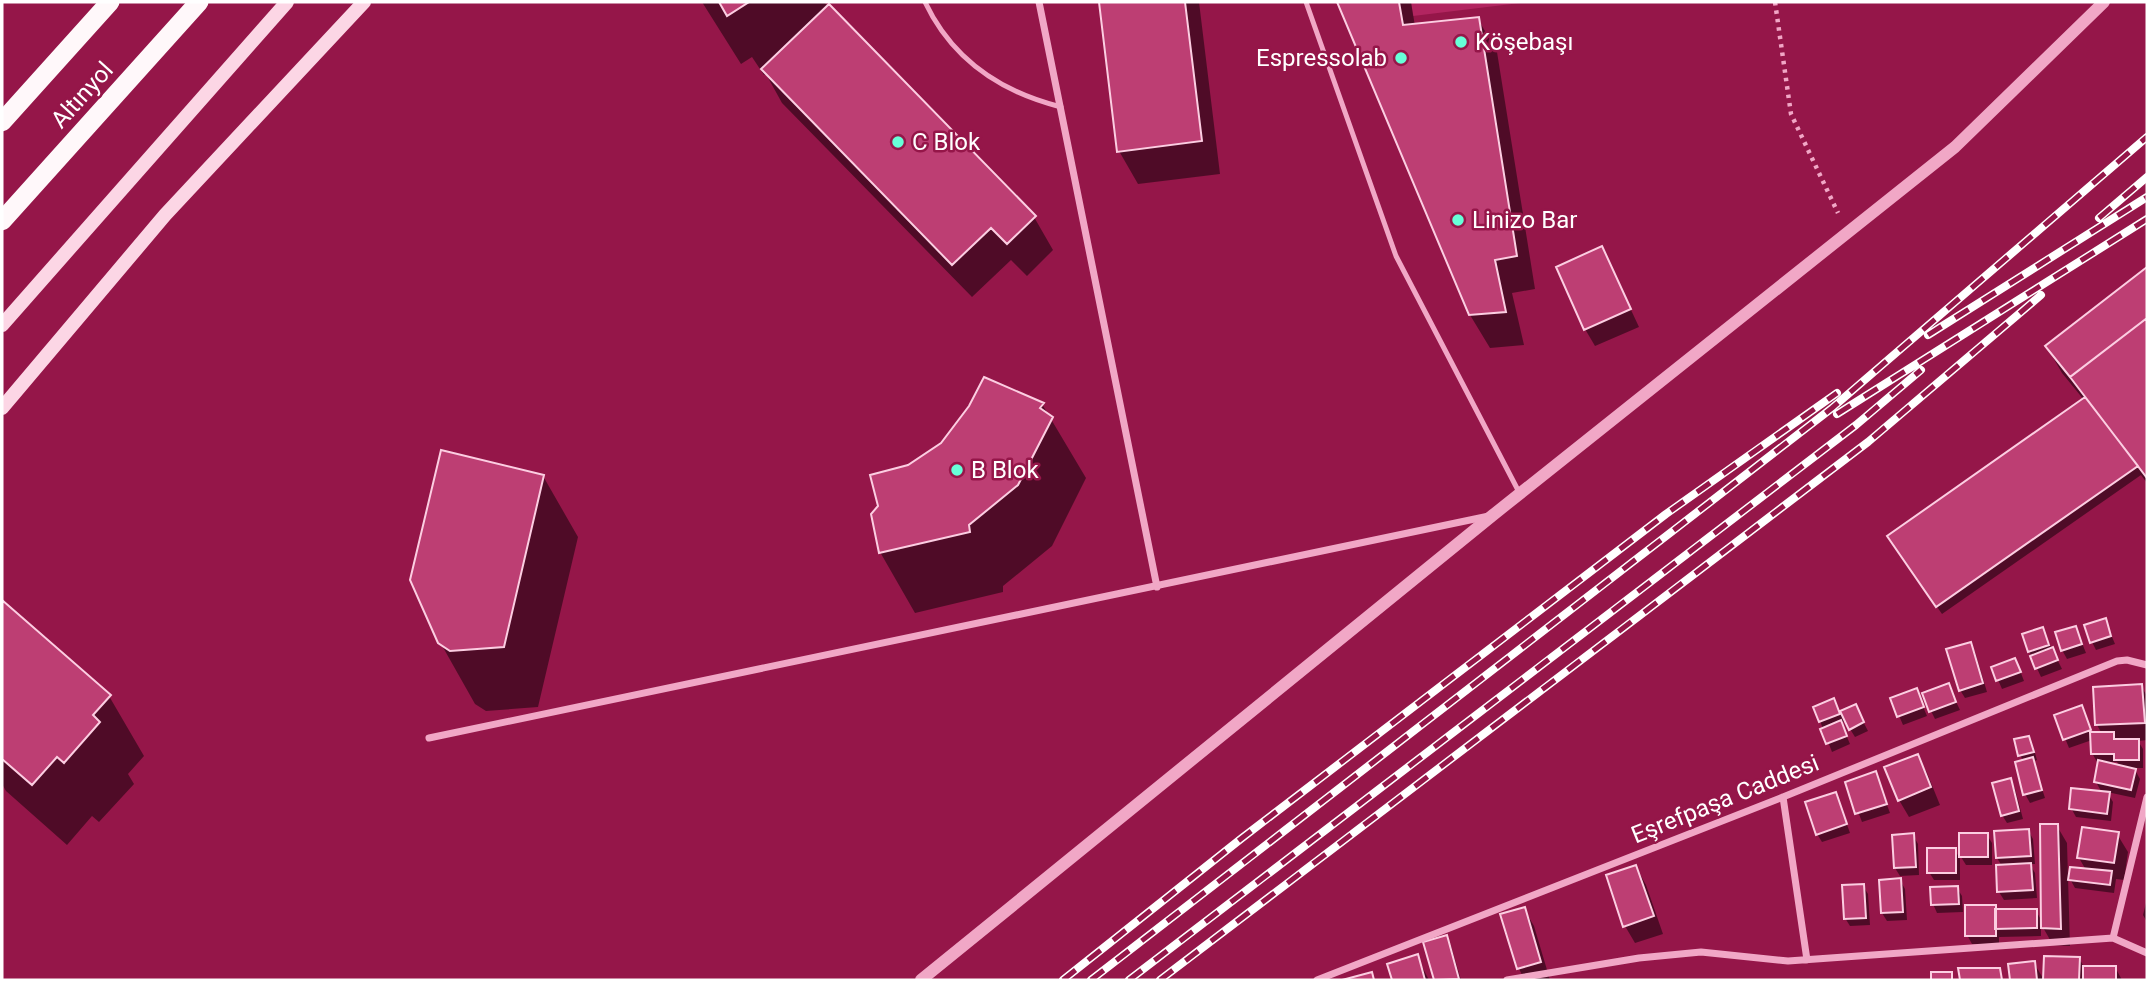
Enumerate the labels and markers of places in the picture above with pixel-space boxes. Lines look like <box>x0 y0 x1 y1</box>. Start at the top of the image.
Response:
place label: Köşebaşı <box>1475 28 1573 56</box>
marker: Köşebaşı <box>1453 34 1469 50</box>
place label: Espressolab <box>1256 44 1387 72</box>
marker: Espressolab <box>1393 50 1409 66</box>
place label: C Blok <box>912 128 981 156</box>
marker: C Blok <box>890 134 906 150</box>
place label: Linizo Bar <box>1472 206 1577 234</box>
marker: Linizo Bar <box>1450 212 1466 228</box>
place label: B Blok <box>971 456 1039 484</box>
marker: B Blok <box>949 462 965 478</box>

